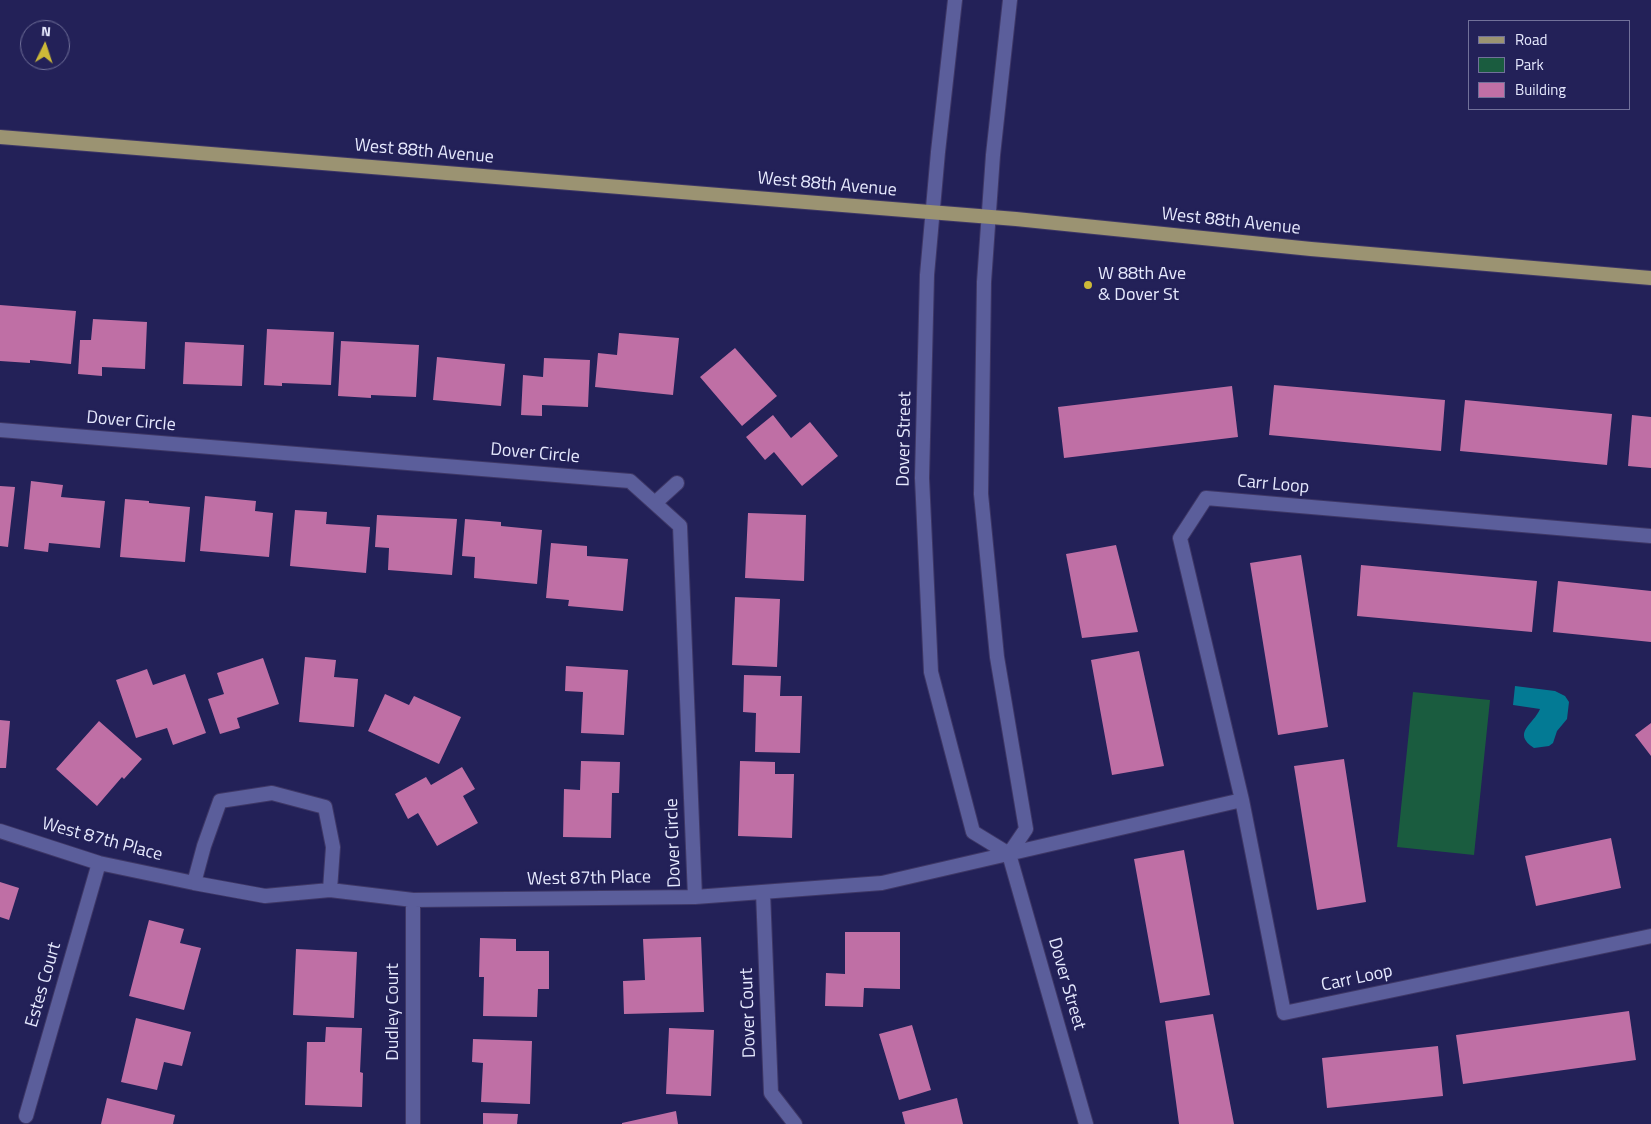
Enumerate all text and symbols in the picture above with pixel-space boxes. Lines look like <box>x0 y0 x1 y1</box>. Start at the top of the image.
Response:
north arrow <box>20 20 70 70</box>
text: N <box>40 20 52 41</box>
legend <box>1468 20 1631 110</box>
text: Road <box>1515 28 1547 51</box>
text: Park <box>1515 53 1544 76</box>
text: Building <box>1515 78 1566 101</box>
street label: West 88th Avenue <box>353 135 495 169</box>
street label: West 88th Avenue <box>756 168 898 202</box>
street label: West 88th Avenue <box>1160 204 1302 240</box>
place label: W 88th Ave & Dover St <box>1098 264 1186 306</box>
marker: W 88th Ave & Dover St <box>1082 279 1094 291</box>
street label: Dover Street <box>893 391 917 487</box>
street label: Dover Circle <box>85 407 177 437</box>
street label: Dover Circle <box>489 439 581 469</box>
street label: Carr Loop <box>1236 471 1310 499</box>
street label: Dover Circle <box>662 798 686 888</box>
street label: West 87th Place <box>39 814 165 866</box>
street label: West 87th Place <box>527 867 651 891</box>
street label: Dover Street <box>1043 935 1089 1033</box>
street label: Estes Court <box>22 940 66 1030</box>
street label: Carr Loop <box>1319 961 1395 997</box>
street label: Dudley Court <box>383 963 405 1061</box>
street label: Dover Court <box>737 968 761 1058</box>

